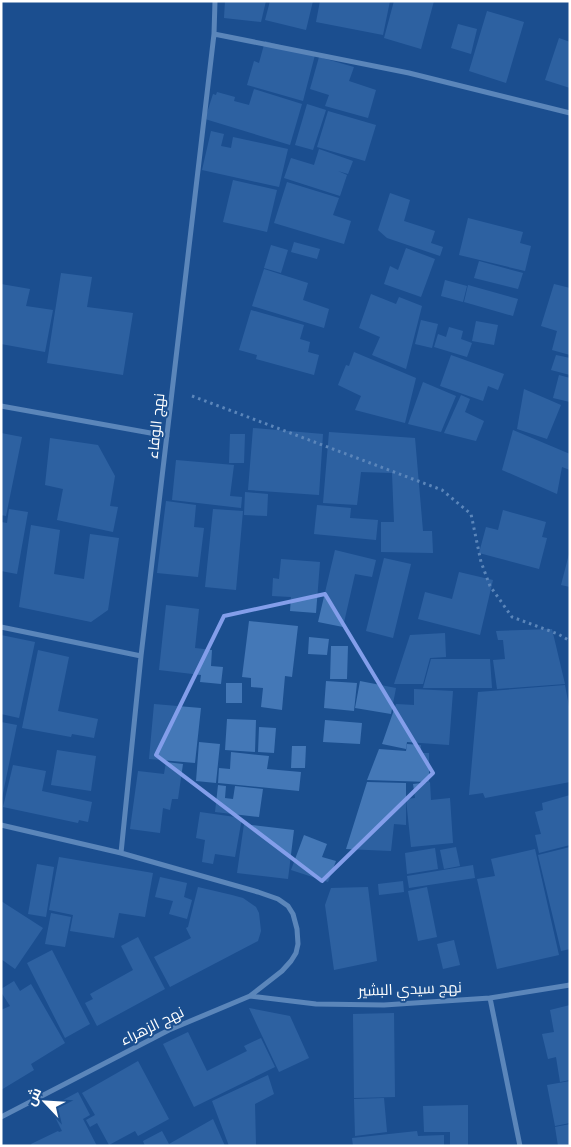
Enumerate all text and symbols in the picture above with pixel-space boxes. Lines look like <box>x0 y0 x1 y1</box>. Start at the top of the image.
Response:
street label: نهج الوفاء <box>142 392 170 460</box>
street label: نهج سيدي البشير <box>357 976 462 1003</box>
street label: نهج الزهراء <box>116 1001 188 1051</box>
north arrow <box>20 1077 70 1127</box>
text: ش <box>20 1084 45 1108</box>

